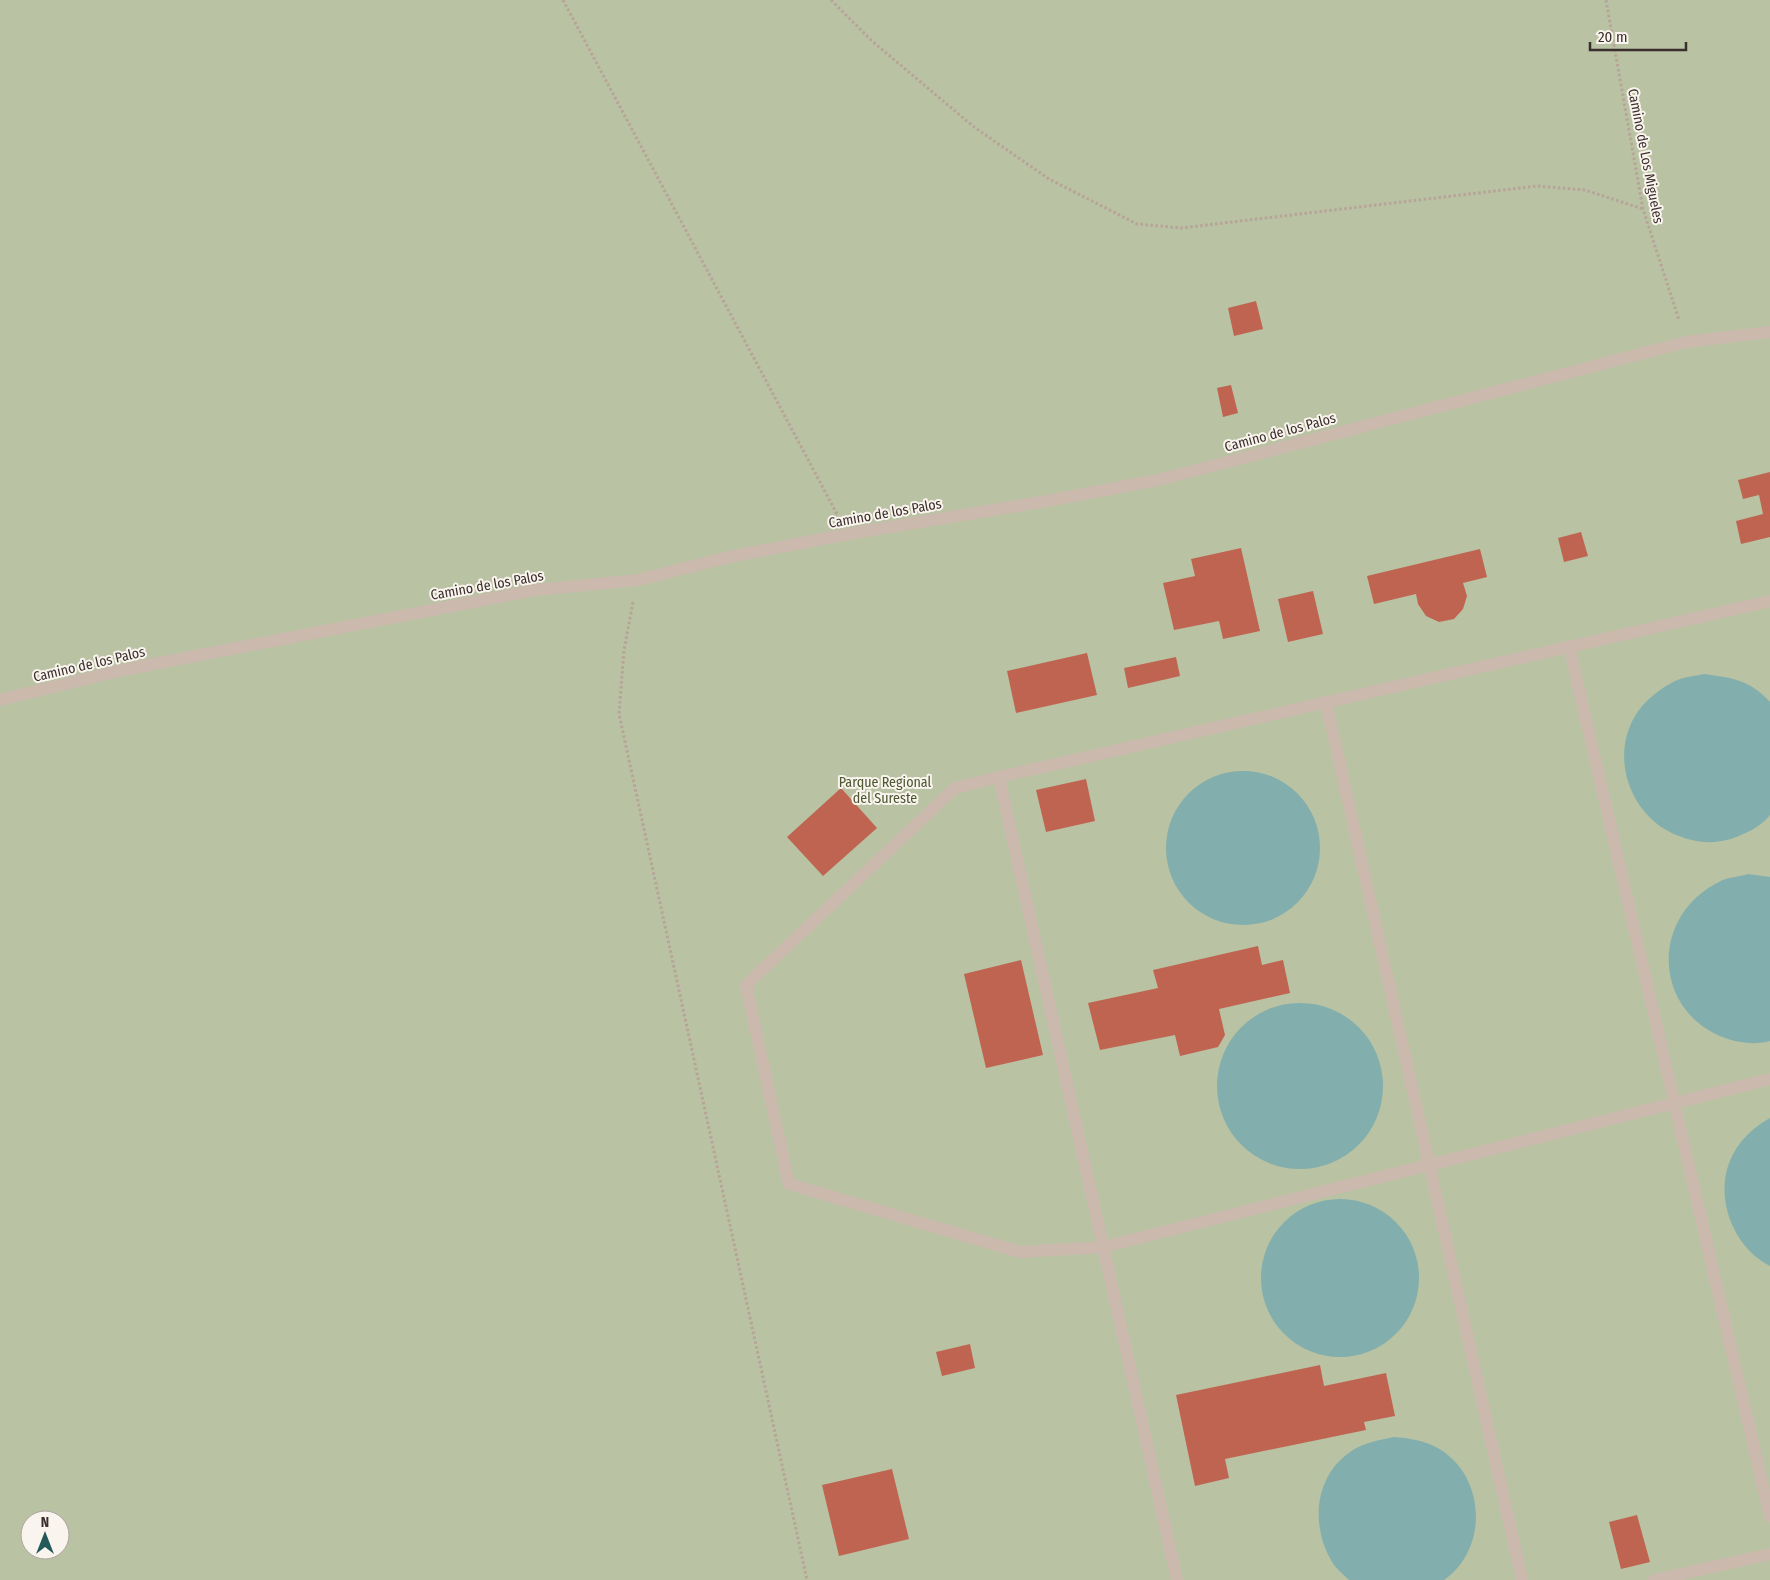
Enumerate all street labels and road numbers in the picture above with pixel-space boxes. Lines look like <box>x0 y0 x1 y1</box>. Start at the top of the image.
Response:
street label: Camino de Los Migueles <box>1624 87 1667 225</box>
street label: Camino de los Palos <box>1223 409 1338 456</box>
street label: Camino de los Palos <box>827 495 943 532</box>
street label: Camino de los Palos <box>429 567 545 604</box>
street label: Camino de los Palos <box>31 643 147 686</box>

